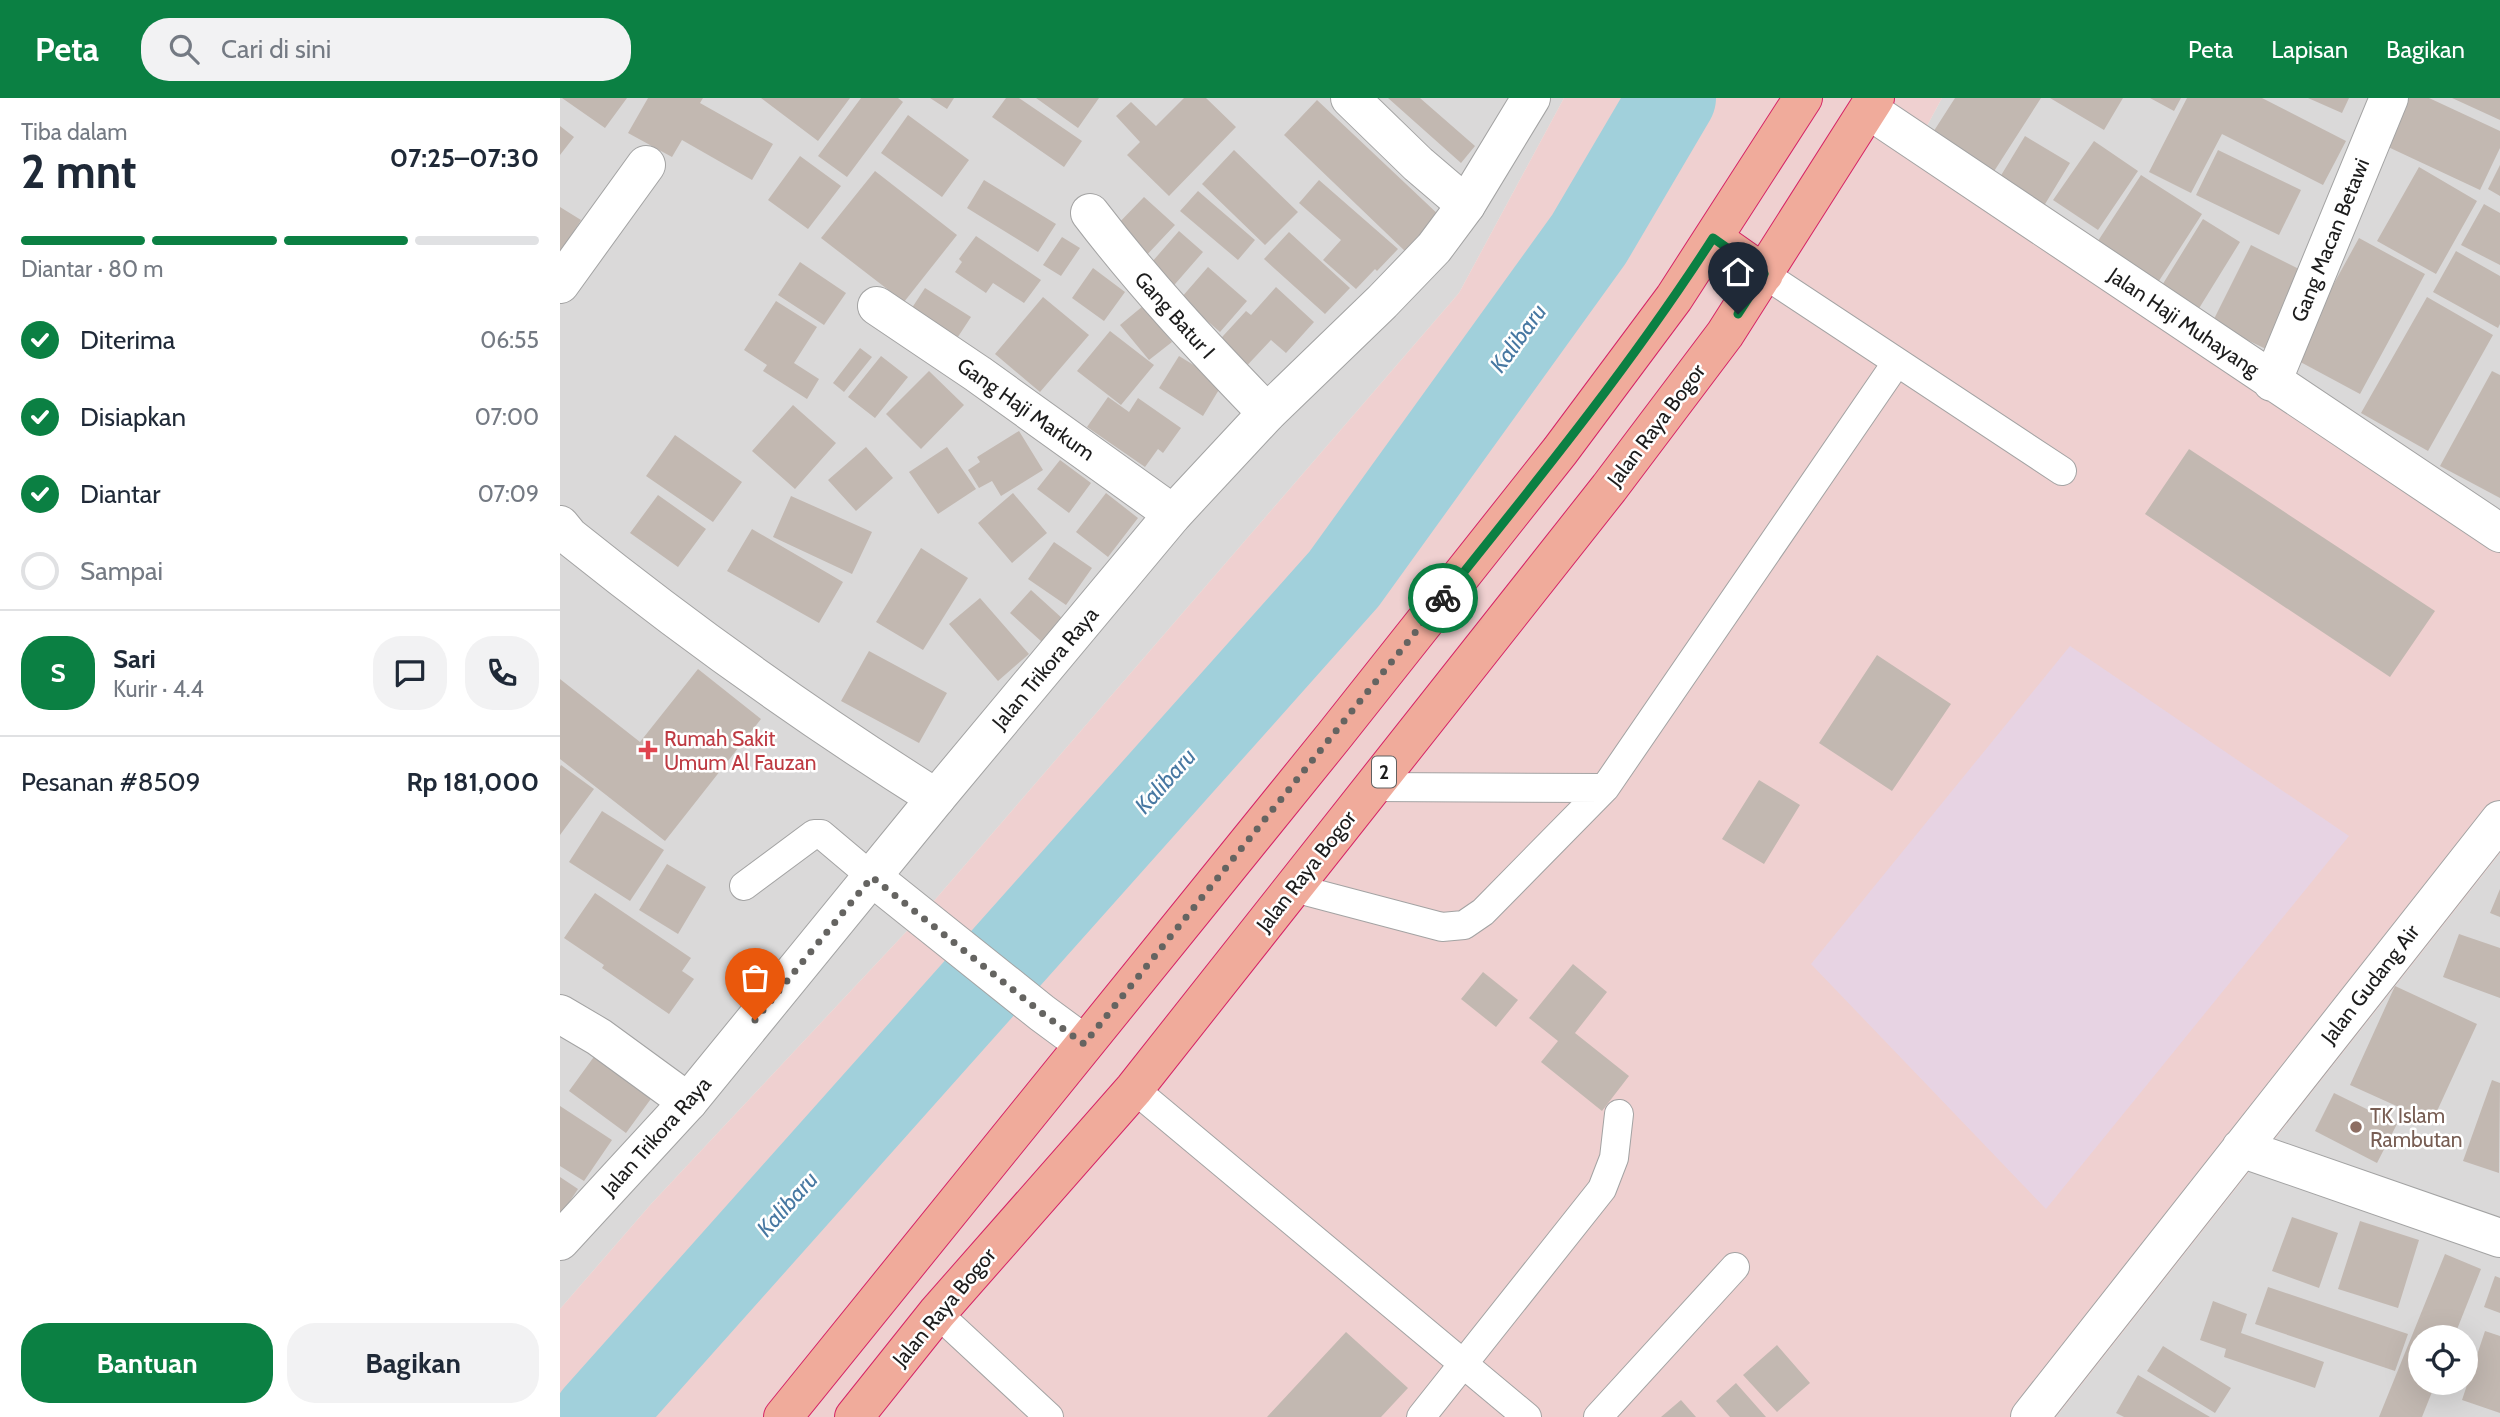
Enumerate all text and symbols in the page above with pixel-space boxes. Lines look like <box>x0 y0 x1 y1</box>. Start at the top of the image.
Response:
search box <box>141 18 631 81</box>
text: Peta <box>35 29 99 69</box>
icon: search <box>165 30 203 68</box>
text: Cari di sini <box>221 33 331 65</box>
text: Peta <box>2188 35 2233 64</box>
text: Lapisan <box>2271 35 2348 64</box>
text: Bagikan <box>2386 35 2465 64</box>
text: Tiba dalam <box>21 118 127 146</box>
text: 07:25–07:30 <box>390 142 539 174</box>
text: 2 mnt <box>21 144 137 200</box>
street label: Gang Macan Betawi <box>2286 155 2374 325</box>
pin <box>1708 242 1768 314</box>
icon: home <box>1719 253 1757 291</box>
text: Diantar · 80 m <box>21 255 163 283</box>
street label: Jalan Haji Muhayang <box>2102 262 2265 383</box>
street label: Gang Batur I <box>1129 266 1221 364</box>
water label: Kalibaru <box>1484 298 1552 378</box>
icon: check <box>21 321 59 359</box>
text: Diterima <box>80 324 175 356</box>
text: 06:55 <box>480 326 539 354</box>
street label: Gang Haji Markum <box>952 352 1099 466</box>
street label: Jalan Raya Bogor <box>1601 359 1710 492</box>
icon: check <box>21 398 59 436</box>
text: Disiapkan <box>80 401 186 433</box>
text: 07:00 <box>475 403 539 431</box>
icon: check <box>21 475 59 513</box>
text: Diantar <box>80 478 161 510</box>
text: 07:09 <box>478 480 539 508</box>
text: Sampai <box>80 555 163 587</box>
courier <box>1408 563 1478 633</box>
icon: bike <box>1424 579 1462 617</box>
street label: Jalan Trikora Raya <box>986 602 1103 735</box>
button: chat <box>373 636 447 710</box>
button: phone <box>465 636 539 710</box>
text: Sari <box>113 643 156 675</box>
text: S <box>50 657 66 689</box>
text: Kurir · 4.4 <box>113 675 204 703</box>
place label: Rumah Sakit Umum Al Fauzan <box>664 726 816 775</box>
marker: Rumah Sakit Umum Al Fauzan <box>638 740 658 760</box>
water label: Kalibaru <box>1129 743 1201 819</box>
road number: 2 <box>1372 757 1396 788</box>
text: Pesanan #8509 <box>21 766 201 798</box>
text: Rp 181,000 <box>406 766 539 798</box>
street label: Jalan Raya Bogor <box>1250 805 1361 937</box>
street label: Jalan Gudang Air <box>2315 919 2425 1049</box>
pin <box>725 948 785 1020</box>
icon: bag <box>736 959 774 997</box>
street label: Jalan Trikora Raya <box>595 1071 716 1201</box>
place label: TK Islam Rambutan <box>2370 1103 2463 1152</box>
marker: TK Islam Rambutan <box>2348 1119 2364 1135</box>
water label: Kalibaru <box>751 1166 823 1242</box>
street label: Jalan Raya Bogor <box>887 1242 1001 1372</box>
button: Bantuan <box>21 1323 273 1403</box>
button: Bagikan <box>287 1323 539 1403</box>
map controls <box>2408 1325 2478 1395</box>
button: locate <box>2408 1325 2478 1395</box>

